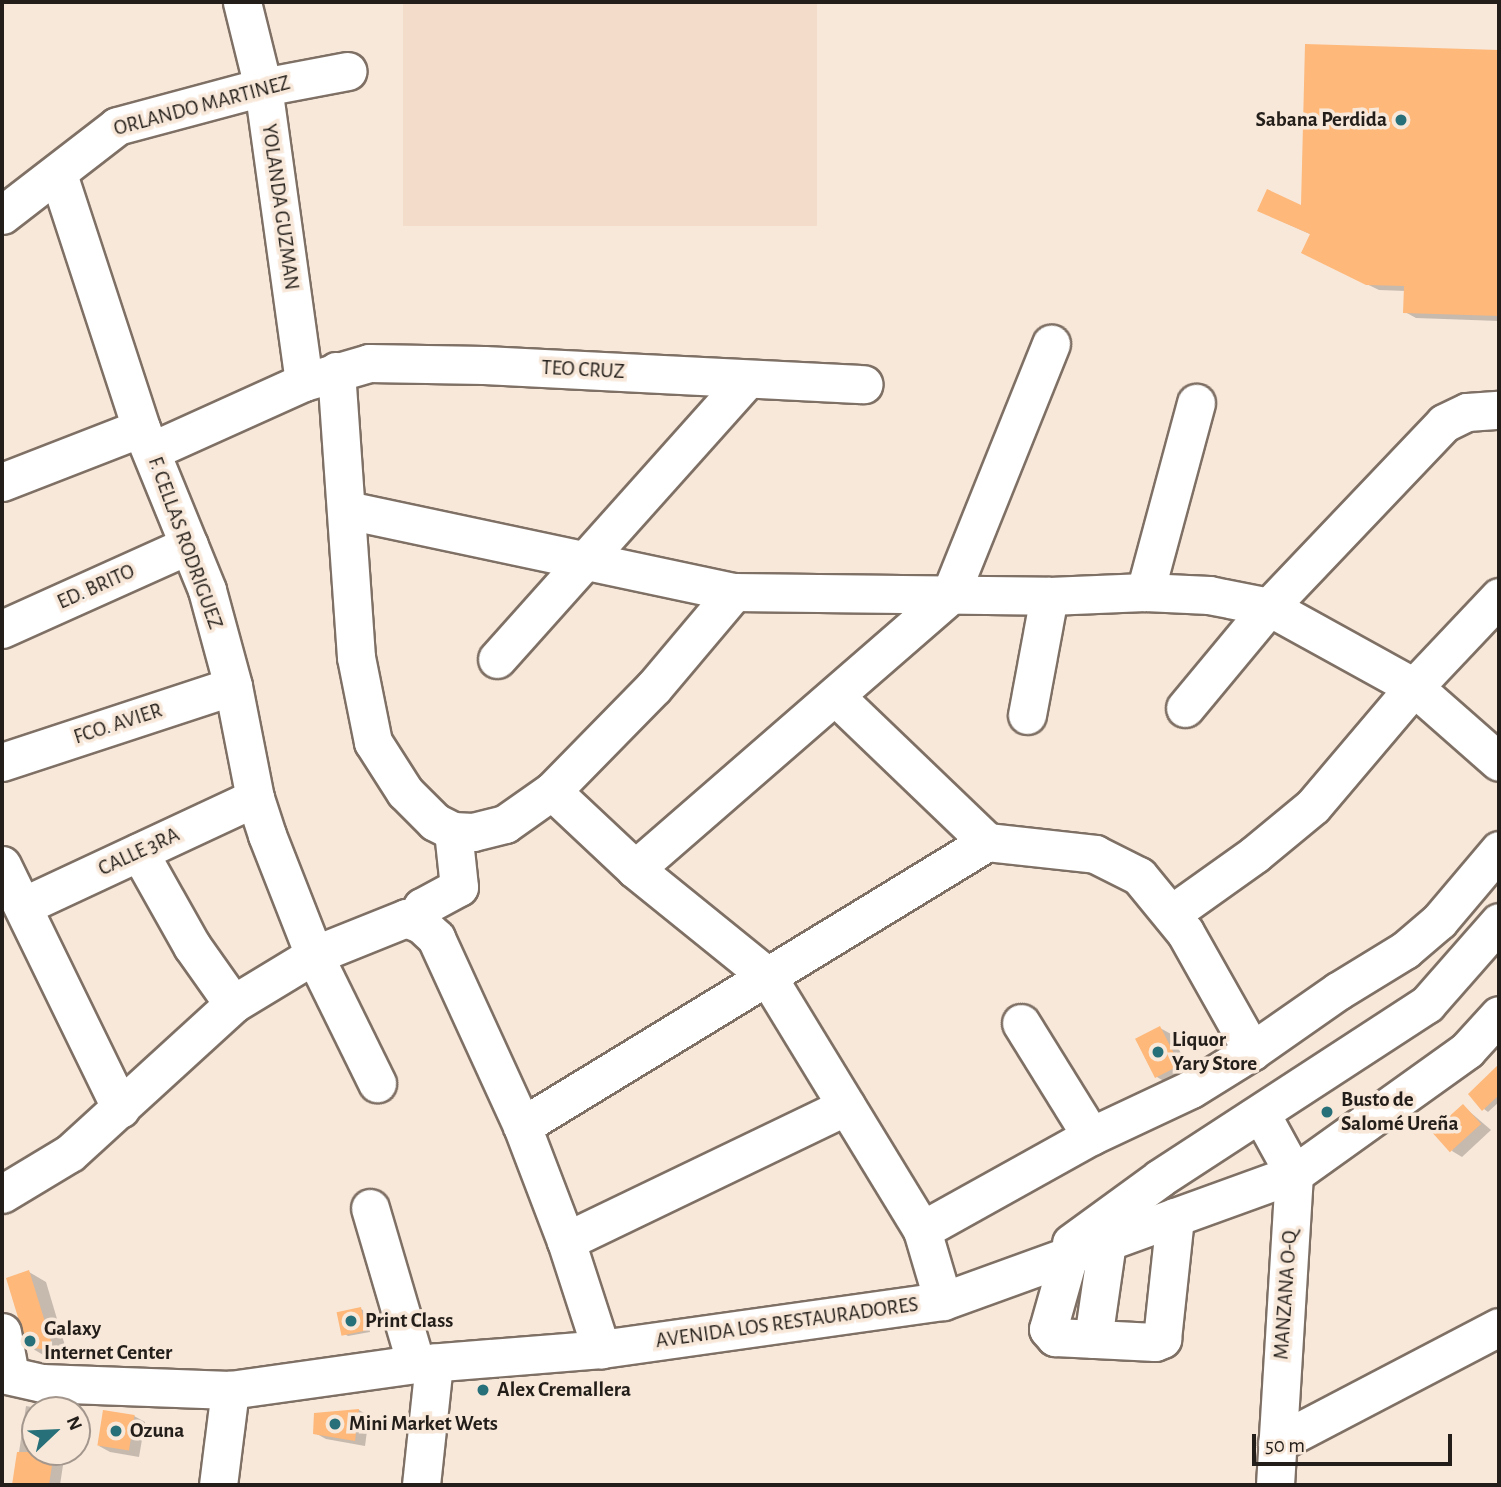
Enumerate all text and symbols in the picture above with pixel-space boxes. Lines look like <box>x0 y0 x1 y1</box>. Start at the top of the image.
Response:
street label: ORLANDO MARTINEZ <box>111 70 293 142</box>
place label: Sabana Perdida <box>1256 107 1387 133</box>
marker: Sabana Perdida <box>1393 112 1409 128</box>
street label: YOLANDA GUZMAN <box>256 122 304 292</box>
street label: TEO CRUZ <box>541 355 625 385</box>
street label: F. CELLAS RODRIGUEZ <box>142 453 228 633</box>
street label: ED. BRITO <box>53 559 139 615</box>
street label: FCO. AVIER <box>71 698 165 750</box>
street label: CALLE 3RA <box>94 822 184 882</box>
place label: Liquor Yary Store <box>1172 1027 1257 1077</box>
marker: Liquor Yary Store <box>1150 1044 1166 1060</box>
place label: Busto de Salomé Ureña <box>1341 1087 1459 1137</box>
marker: Busto de Salomé Ureña <box>1319 1104 1335 1120</box>
street label: MANZANA O-Q <box>1269 1230 1303 1360</box>
street label: AVENIDA LOS RESTAURADORES <box>654 1292 920 1354</box>
place label: Print Class <box>365 1308 453 1334</box>
marker: Print Class <box>343 1313 359 1329</box>
place label: Galaxy Internet Center <box>44 1316 172 1366</box>
marker: Galaxy Internet Center <box>22 1333 38 1349</box>
place label: Alex Cremallera <box>497 1377 631 1403</box>
marker: Alex Cremallera <box>475 1382 491 1398</box>
north arrow <box>21 1396 91 1466</box>
place label: Mini Market Wets <box>349 1411 498 1437</box>
text: N <box>63 1414 85 1433</box>
marker: Mini Market Wets <box>327 1416 343 1432</box>
place label: Ozuna <box>130 1418 184 1444</box>
scale bar <box>1256 1420 1456 1464</box>
marker: Ozuna <box>108 1423 124 1439</box>
text: 50 m <box>1265 1435 1305 1456</box>

